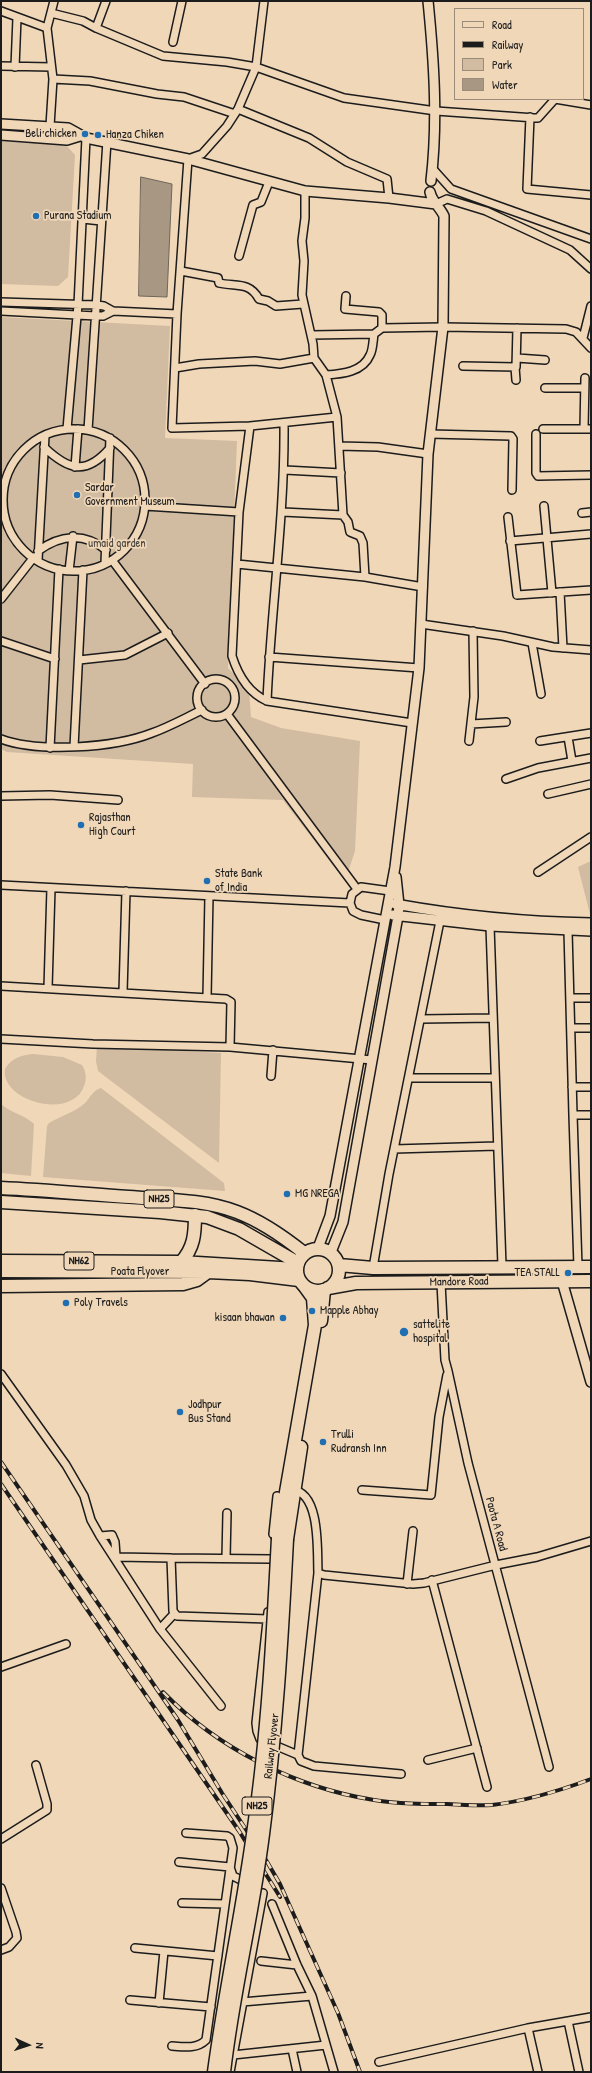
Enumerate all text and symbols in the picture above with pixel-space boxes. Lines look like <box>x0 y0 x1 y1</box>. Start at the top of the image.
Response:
legend <box>454 8 584 100</box>
text: Road <box>492 16 512 33</box>
text: Railway <box>492 36 523 53</box>
text: Park <box>492 56 512 73</box>
text: Water <box>492 76 518 93</box>
place label: Beli chicken <box>25 127 77 141</box>
place label: Hanza Chiken <box>106 128 164 142</box>
marker: Beli chicken <box>80 129 90 139</box>
marker: Hanza Chiken <box>93 130 103 140</box>
place label: Purana Stadium <box>44 209 111 223</box>
marker: Purana Stadium <box>31 211 41 221</box>
place label: Sardar Government Museum <box>85 481 175 509</box>
marker: Sardar Government Museum <box>72 490 82 500</box>
park label: umaid garden <box>88 537 146 551</box>
place label: Rajasthan High Court <box>89 811 135 839</box>
marker: Rajasthan High Court <box>76 820 86 830</box>
place label: State Bank of India <box>215 867 262 895</box>
marker: State Bank of India <box>202 876 212 886</box>
place label: MG NREGA <box>295 1187 339 1201</box>
marker: MG NREGA <box>282 1189 292 1199</box>
road number: NH25 <box>144 1190 174 1208</box>
road number: NH62 <box>64 1252 94 1270</box>
street label: Poata Flyover <box>111 1265 169 1279</box>
place label: TEA STALL <box>515 1266 560 1280</box>
marker: TEA STALL <box>563 1268 573 1278</box>
street label: Mandore Road <box>430 1274 488 1290</box>
place label: Poly Travels <box>74 1296 128 1310</box>
marker: Poly Travels <box>61 1298 71 1308</box>
place label: Mapple Abhay <box>320 1304 378 1318</box>
marker: Mapple Abhay <box>307 1306 317 1316</box>
place label: kisaan bhawan <box>215 1311 275 1325</box>
marker: kisaan bhawan <box>278 1313 288 1323</box>
place label: sattelite hospital <box>413 1318 450 1346</box>
marker: sattelite hospital <box>398 1326 410 1338</box>
place label: Jodhpur Bus Stand <box>188 1398 231 1426</box>
marker: Jodhpur Bus Stand <box>175 1407 185 1417</box>
place label: Trulli Rudransh Inn <box>331 1428 387 1456</box>
marker: Trulli Rudransh Inn <box>318 1437 328 1447</box>
street label: Paota A Road <box>482 1495 510 1553</box>
street label: Railway Flyover <box>261 1712 283 1780</box>
road number: NH25 <box>242 1797 272 1815</box>
north arrow <box>8 2025 48 2065</box>
text: N <box>33 2042 47 2049</box>

